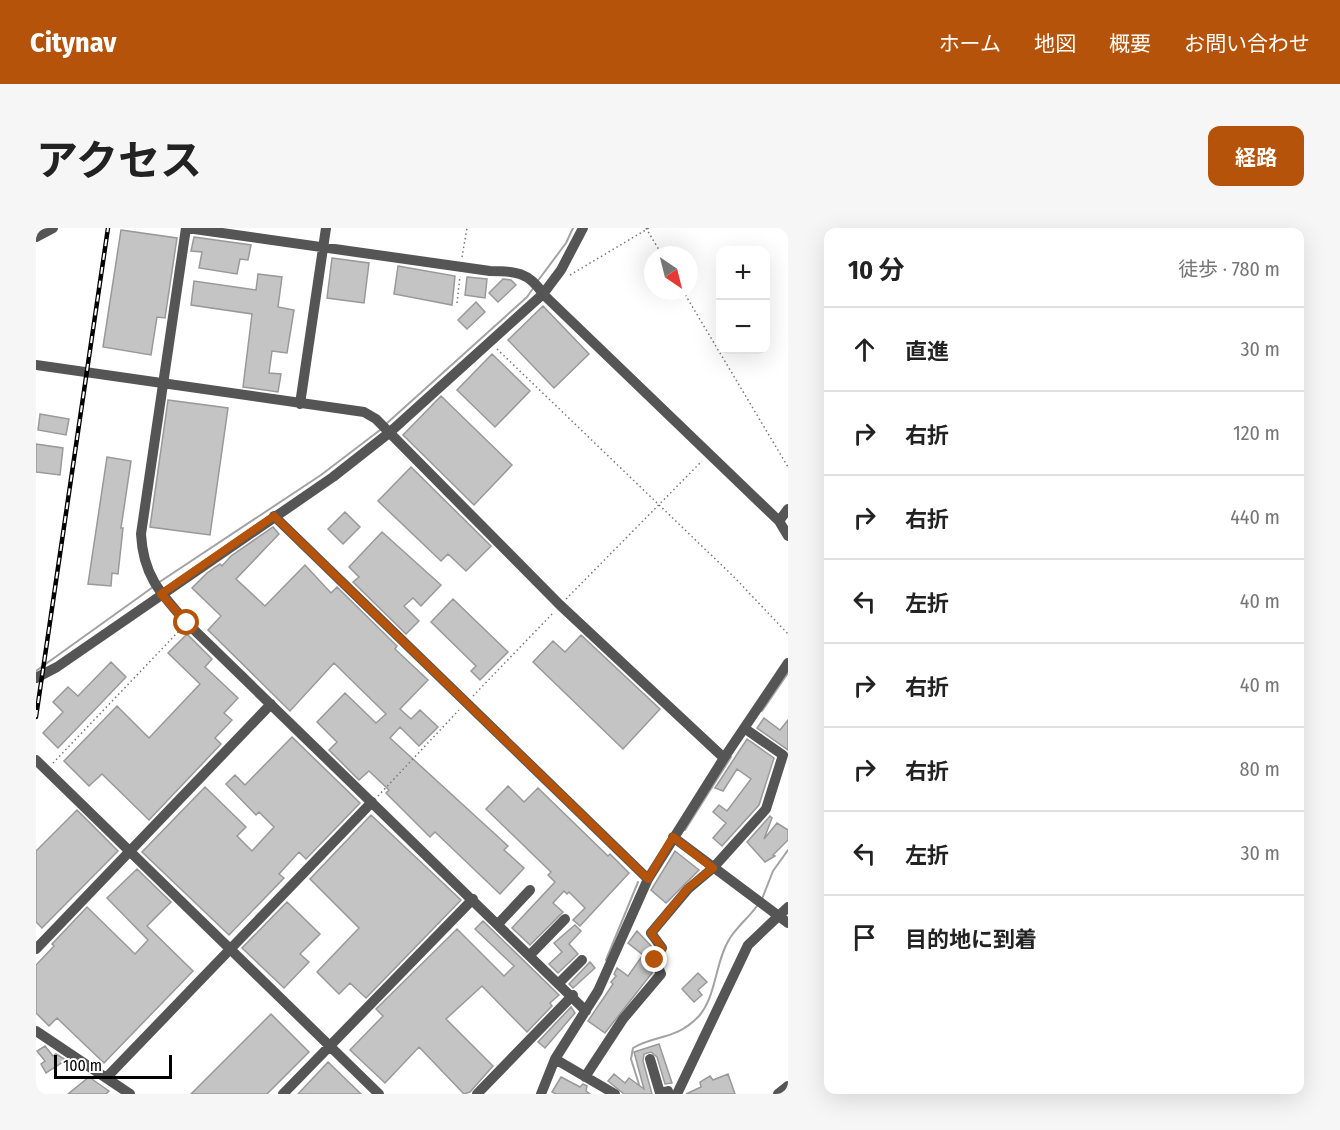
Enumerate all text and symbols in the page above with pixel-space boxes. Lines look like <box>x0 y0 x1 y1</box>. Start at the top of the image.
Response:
text: Citynav <box>30 26 116 59</box>
text: ホーム <box>939 31 1001 57</box>
text: 地図 <box>1034 31 1076 57</box>
text: 概要 <box>1109 31 1151 57</box>
text: お問い合わせ <box>1184 31 1310 57</box>
button: 経路 <box>1208 126 1304 186</box>
text: アクセス <box>36 136 202 186</box>
north arrow <box>644 246 698 300</box>
map controls <box>716 246 770 354</box>
button: + <box>716 246 770 300</box>
text: 10 分 <box>848 255 905 286</box>
text: 徒歩 · 780 m <box>1178 257 1280 281</box>
button: − <box>716 300 770 354</box>
icon: ahead <box>848 333 881 366</box>
text: 30 m <box>1240 337 1280 361</box>
text: 直進 <box>905 338 949 365</box>
icon: right <box>848 417 881 450</box>
text: 120 m <box>1233 421 1280 445</box>
text: 右折 <box>905 422 949 449</box>
icon: right <box>848 501 881 534</box>
text: 440 m <box>1230 505 1280 529</box>
text: 右折 <box>905 506 949 533</box>
icon: left <box>848 585 881 618</box>
text: 40 m <box>1240 589 1280 613</box>
text: 左折 <box>905 590 949 617</box>
route start <box>173 609 199 635</box>
icon: right <box>848 669 881 702</box>
text: 40 m <box>1240 673 1280 697</box>
text: 右折 <box>905 674 949 701</box>
icon: right <box>848 753 881 786</box>
text: 80 m <box>1240 757 1280 781</box>
text: 右折 <box>905 758 949 785</box>
icon: left <box>848 837 881 870</box>
text: 30 m <box>1240 841 1280 865</box>
text: 左折 <box>905 842 949 869</box>
icon: arrive <box>848 921 881 954</box>
text: 目的地に到着 <box>905 926 1037 953</box>
route end <box>641 946 667 972</box>
scale bar <box>54 1052 172 1080</box>
text: 100 m <box>63 1056 102 1075</box>

